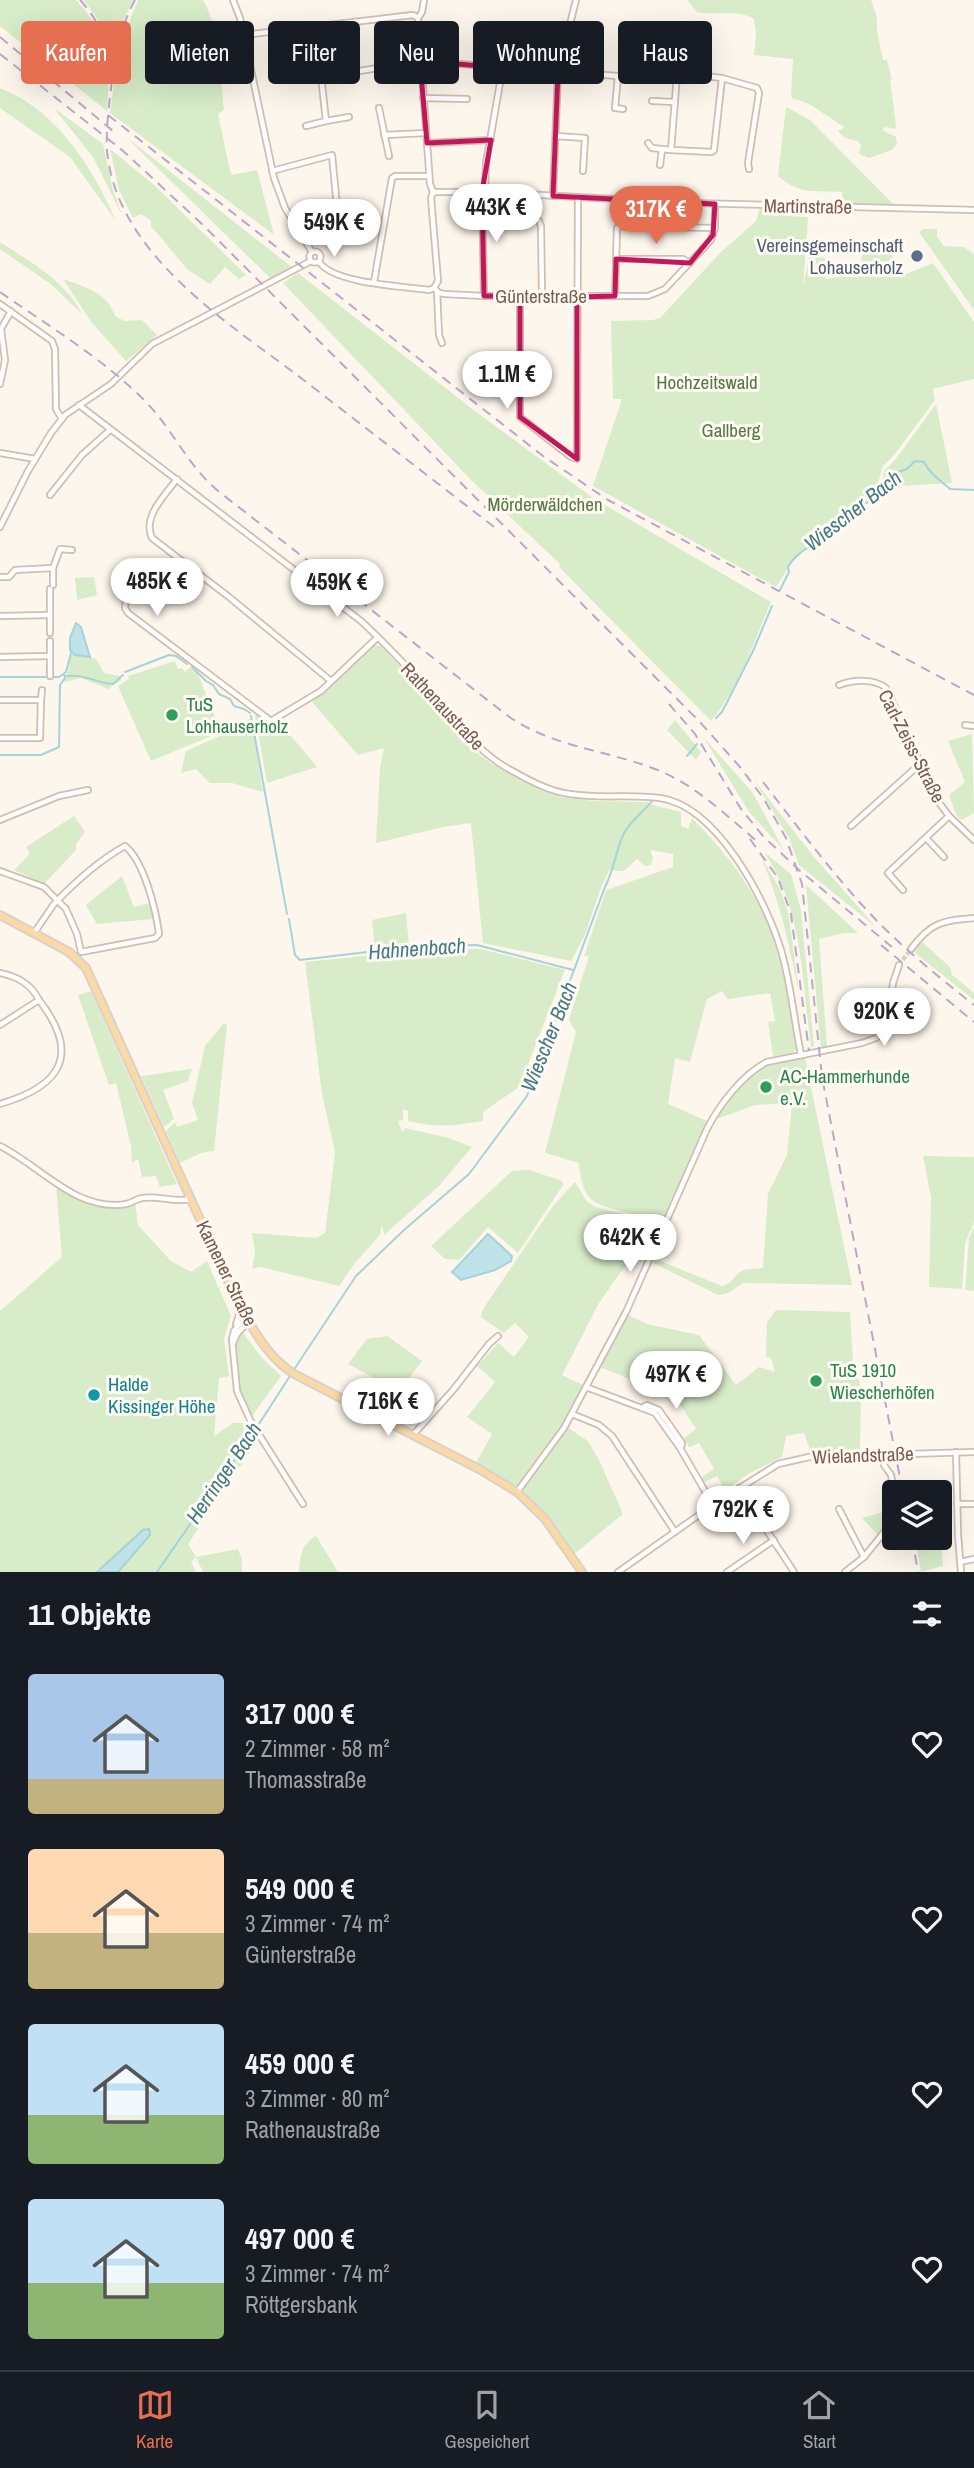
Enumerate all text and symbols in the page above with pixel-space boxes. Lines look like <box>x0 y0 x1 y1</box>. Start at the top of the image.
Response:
chip: Kaufen <box>21 21 131 84</box>
chip: Mieten <box>145 21 254 84</box>
chip: Filter <box>268 21 360 84</box>
chip: Neu <box>374 21 459 84</box>
chip: Wohnung <box>473 21 604 84</box>
chip: Haus <box>618 21 712 84</box>
pin: 443K € <box>439 184 553 244</box>
pin: 317K € <box>599 187 713 246</box>
text: 443K € <box>466 191 526 222</box>
street label: Martinstraße <box>764 192 852 220</box>
text: 317K € <box>626 193 686 224</box>
pin: 549K € <box>277 200 391 259</box>
text: 549K € <box>304 206 364 237</box>
place label: Vereinsgemeinschaft Lohauserholz <box>757 232 904 280</box>
marker: Vereinsgemeinschaft Lohauserholz <box>909 248 925 264</box>
street label: Günterstraße <box>495 283 587 309</box>
pin: 1.1M € <box>450 352 564 411</box>
text: 1.1M € <box>478 358 536 389</box>
park label: Hochzeitswald <box>656 369 758 395</box>
park label: Gallberg <box>702 417 761 443</box>
water label: Wiescher Bach <box>798 463 907 558</box>
park label: Mörderwäldchen <box>487 491 603 517</box>
pin: 485K € <box>100 558 214 618</box>
pin: 459K € <box>280 560 394 619</box>
text: 485K € <box>127 565 187 596</box>
text: 459K € <box>307 566 367 597</box>
street label: Rathenaustraße <box>395 656 491 756</box>
street label: Carl-Zeiss-Straße <box>872 685 952 807</box>
place label: TuS Lohhauserholz <box>186 691 288 739</box>
marker: TuS Lohhauserholz <box>164 707 180 723</box>
water label: Hahnenbach <box>367 931 467 966</box>
water label: Wiescher Bach <box>513 977 584 1096</box>
pin: 920K € <box>827 988 941 1048</box>
text: 920K € <box>854 995 914 1026</box>
place label: AC-Hammerhunde e.V. <box>779 1063 910 1111</box>
marker: AC-Hammerhunde e.V. <box>758 1079 774 1095</box>
pin: 642K € <box>573 1214 687 1274</box>
street label: Kamener Straße <box>190 1216 264 1330</box>
text: 642K € <box>600 1221 660 1252</box>
pin: 497K € <box>619 1352 733 1411</box>
place label: TuS 1910 Wiescherhöfen <box>830 1357 935 1405</box>
text: 497K € <box>646 1358 706 1389</box>
place label: Halde Kissinger Höhe <box>108 1371 215 1419</box>
marker: TuS 1910 Wiescherhöfen <box>808 1373 824 1389</box>
pin: 716K € <box>331 1378 445 1438</box>
text: 716K € <box>358 1385 418 1416</box>
marker: Halde Kissinger Höhe <box>86 1387 102 1403</box>
water label: Herringer Bach <box>179 1416 268 1529</box>
street label: Wielandstraße <box>812 1440 914 1470</box>
map controls <box>882 1480 952 1550</box>
button: layers <box>882 1480 952 1550</box>
pin: 792K € <box>686 1486 800 1546</box>
text: 792K € <box>713 1493 773 1524</box>
text: 11 Objekte <box>28 1594 151 1634</box>
icon: filters <box>908 1595 946 1633</box>
text: 317 000 € <box>245 1693 354 1733</box>
icon: home <box>84 1702 168 1786</box>
icon: heart <box>908 1725 946 1763</box>
text: 2 Zimmer · 58 m² <box>245 1733 390 1764</box>
text: Thomasstraße <box>245 1764 367 1795</box>
text: 549 000 € <box>245 1868 354 1908</box>
icon: home <box>84 1877 168 1961</box>
icon: heart <box>908 1900 946 1938</box>
text: 3 Zimmer · 74 m² <box>245 1908 390 1939</box>
text: Günterstraße <box>245 1939 356 1970</box>
text: 459 000 € <box>245 2043 354 2083</box>
icon: home <box>84 2052 168 2136</box>
icon: heart <box>908 2075 946 2113</box>
text: 3 Zimmer · 80 m² <box>245 2083 390 2114</box>
text: Rathenaustraße <box>245 2114 380 2145</box>
text: 497 000 € <box>245 2218 354 2258</box>
icon: home <box>84 2227 168 2311</box>
icon: heart <box>908 2250 946 2288</box>
text: 3 Zimmer · 74 m² <box>245 2258 390 2289</box>
text: Röttgersbank <box>245 2289 357 2320</box>
tab: Karte <box>136 2386 174 2454</box>
tab: Gespeichert <box>445 2386 529 2454</box>
tab: Start <box>800 2386 838 2454</box>

